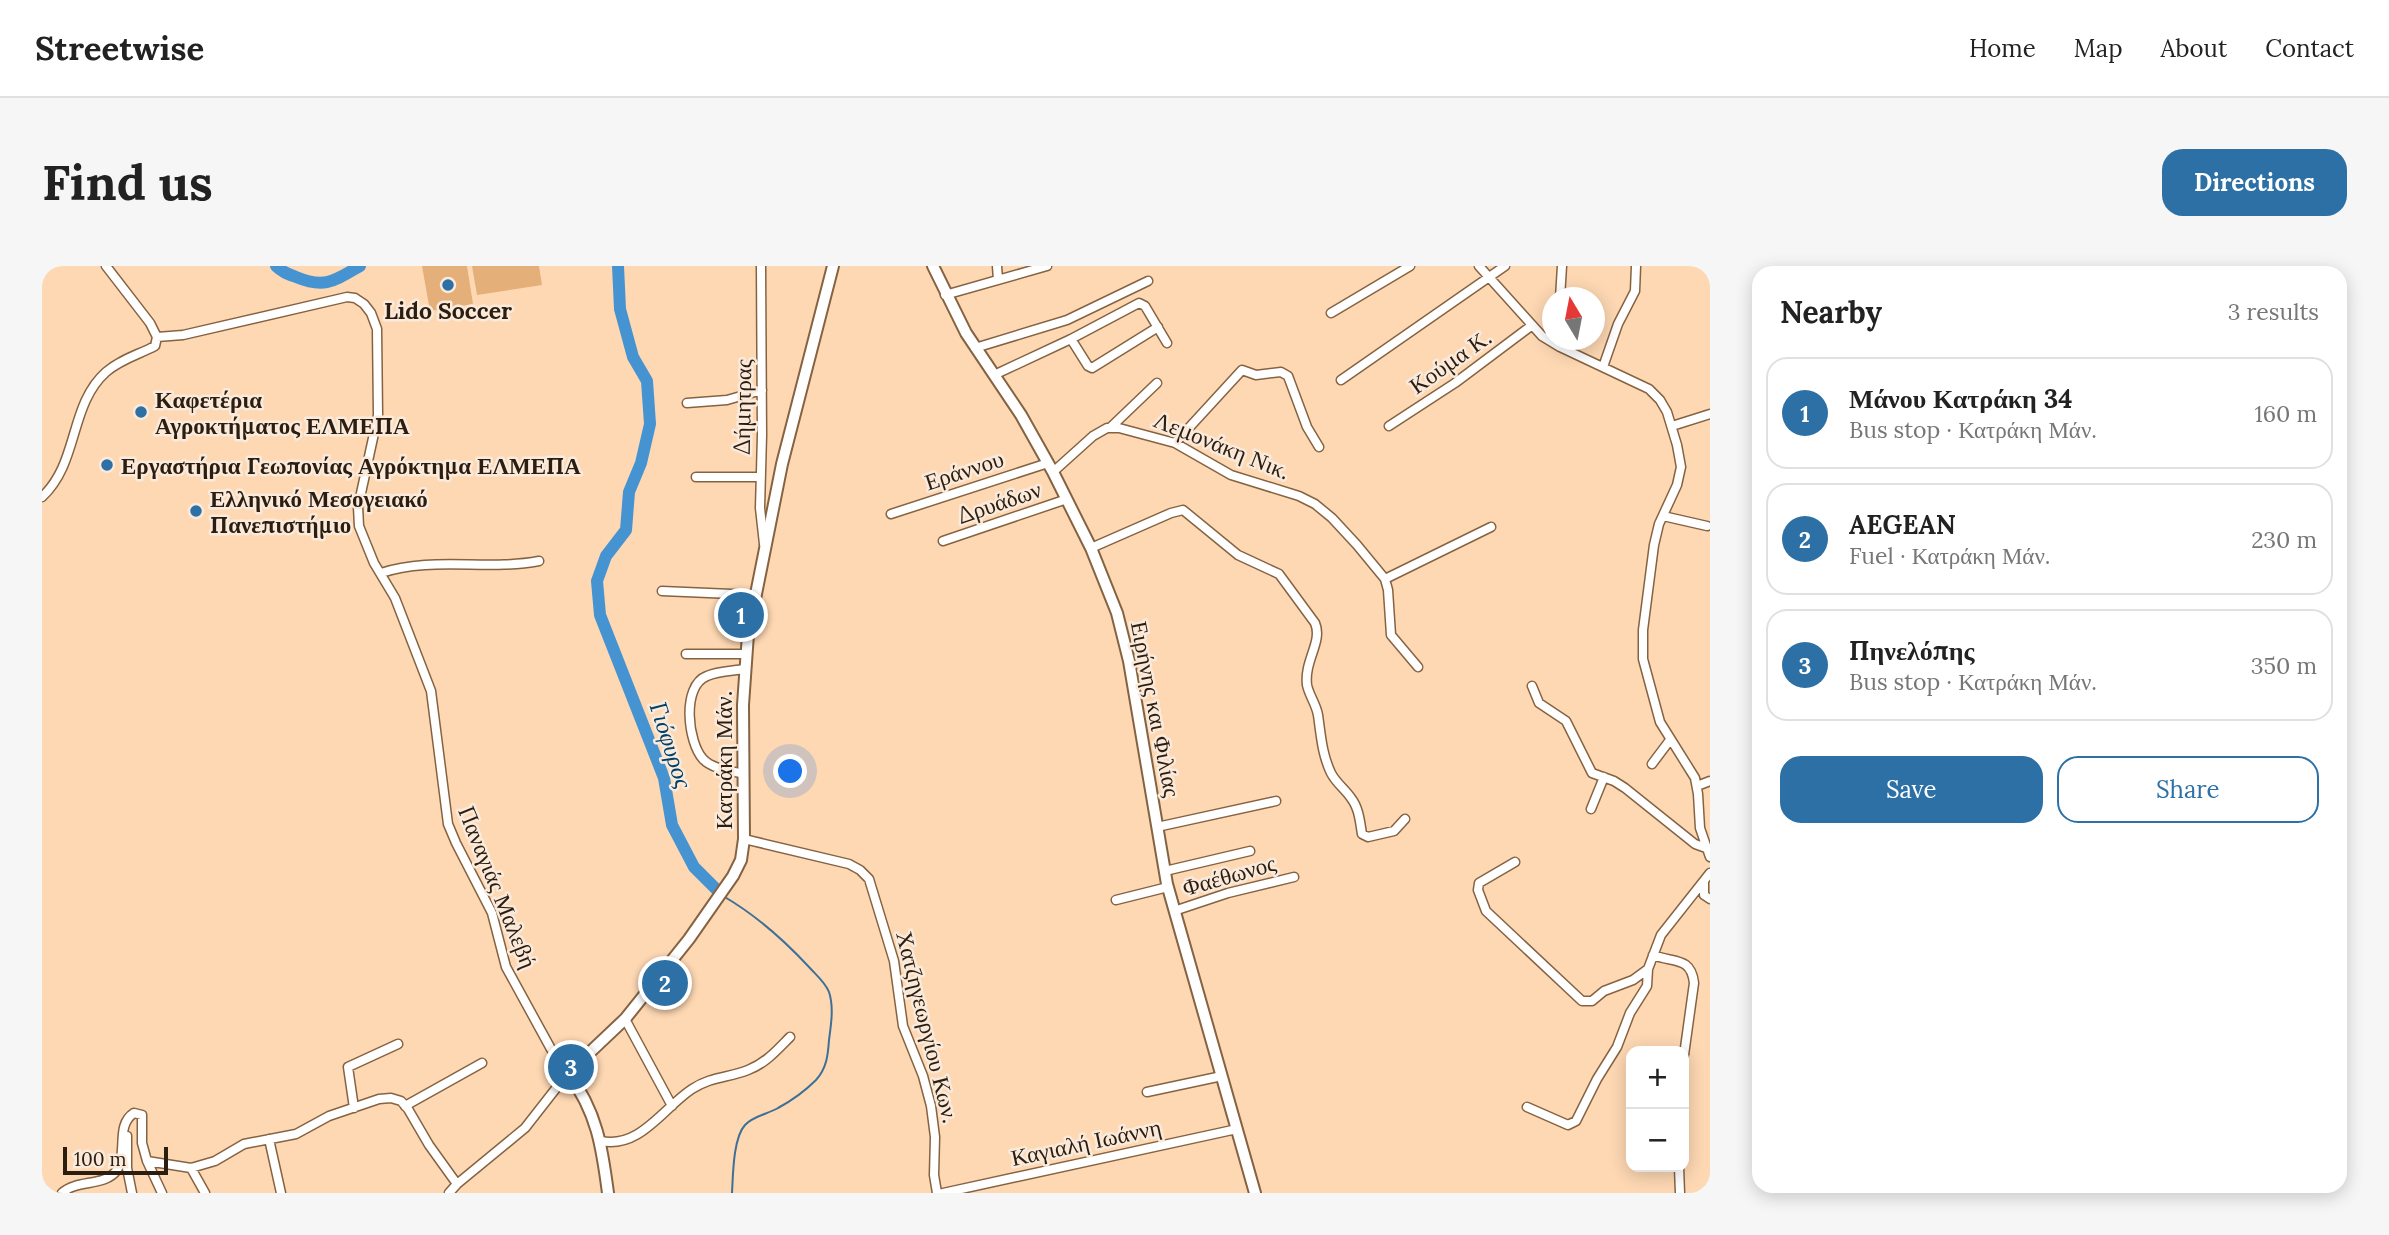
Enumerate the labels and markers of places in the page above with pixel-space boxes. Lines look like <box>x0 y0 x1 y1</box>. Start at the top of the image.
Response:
marker: Lido Soccer <box>440 277 456 293</box>
place label: Lido Soccer <box>384 296 512 325</box>
place label: Καφετέρια Αγροκτήματος ΕΛΜΕΠΑ <box>155 385 410 440</box>
marker: Καφετέρια Αγροκτήματος ΕΛΜΕΠΑ <box>133 404 149 420</box>
place label: Εργαστήρια Γεωπονίας Αγρόκτημα ΕΛΜΕΠΑ <box>121 451 581 480</box>
marker: Εργαστήρια Γεωπονίας Αγρόκτημα ΕΛΜΕΠΑ <box>99 457 115 473</box>
place label: Ελληνικό Μεσογειακό Πανεπιστήμιο <box>210 484 428 539</box>
marker: Ελληνικό Μεσογειακό Πανεπιστήμιο <box>188 503 204 519</box>
pin: 1 <box>718 589 764 641</box>
pin: 2 <box>642 957 688 1009</box>
pin: 3 <box>548 1041 594 1093</box>

